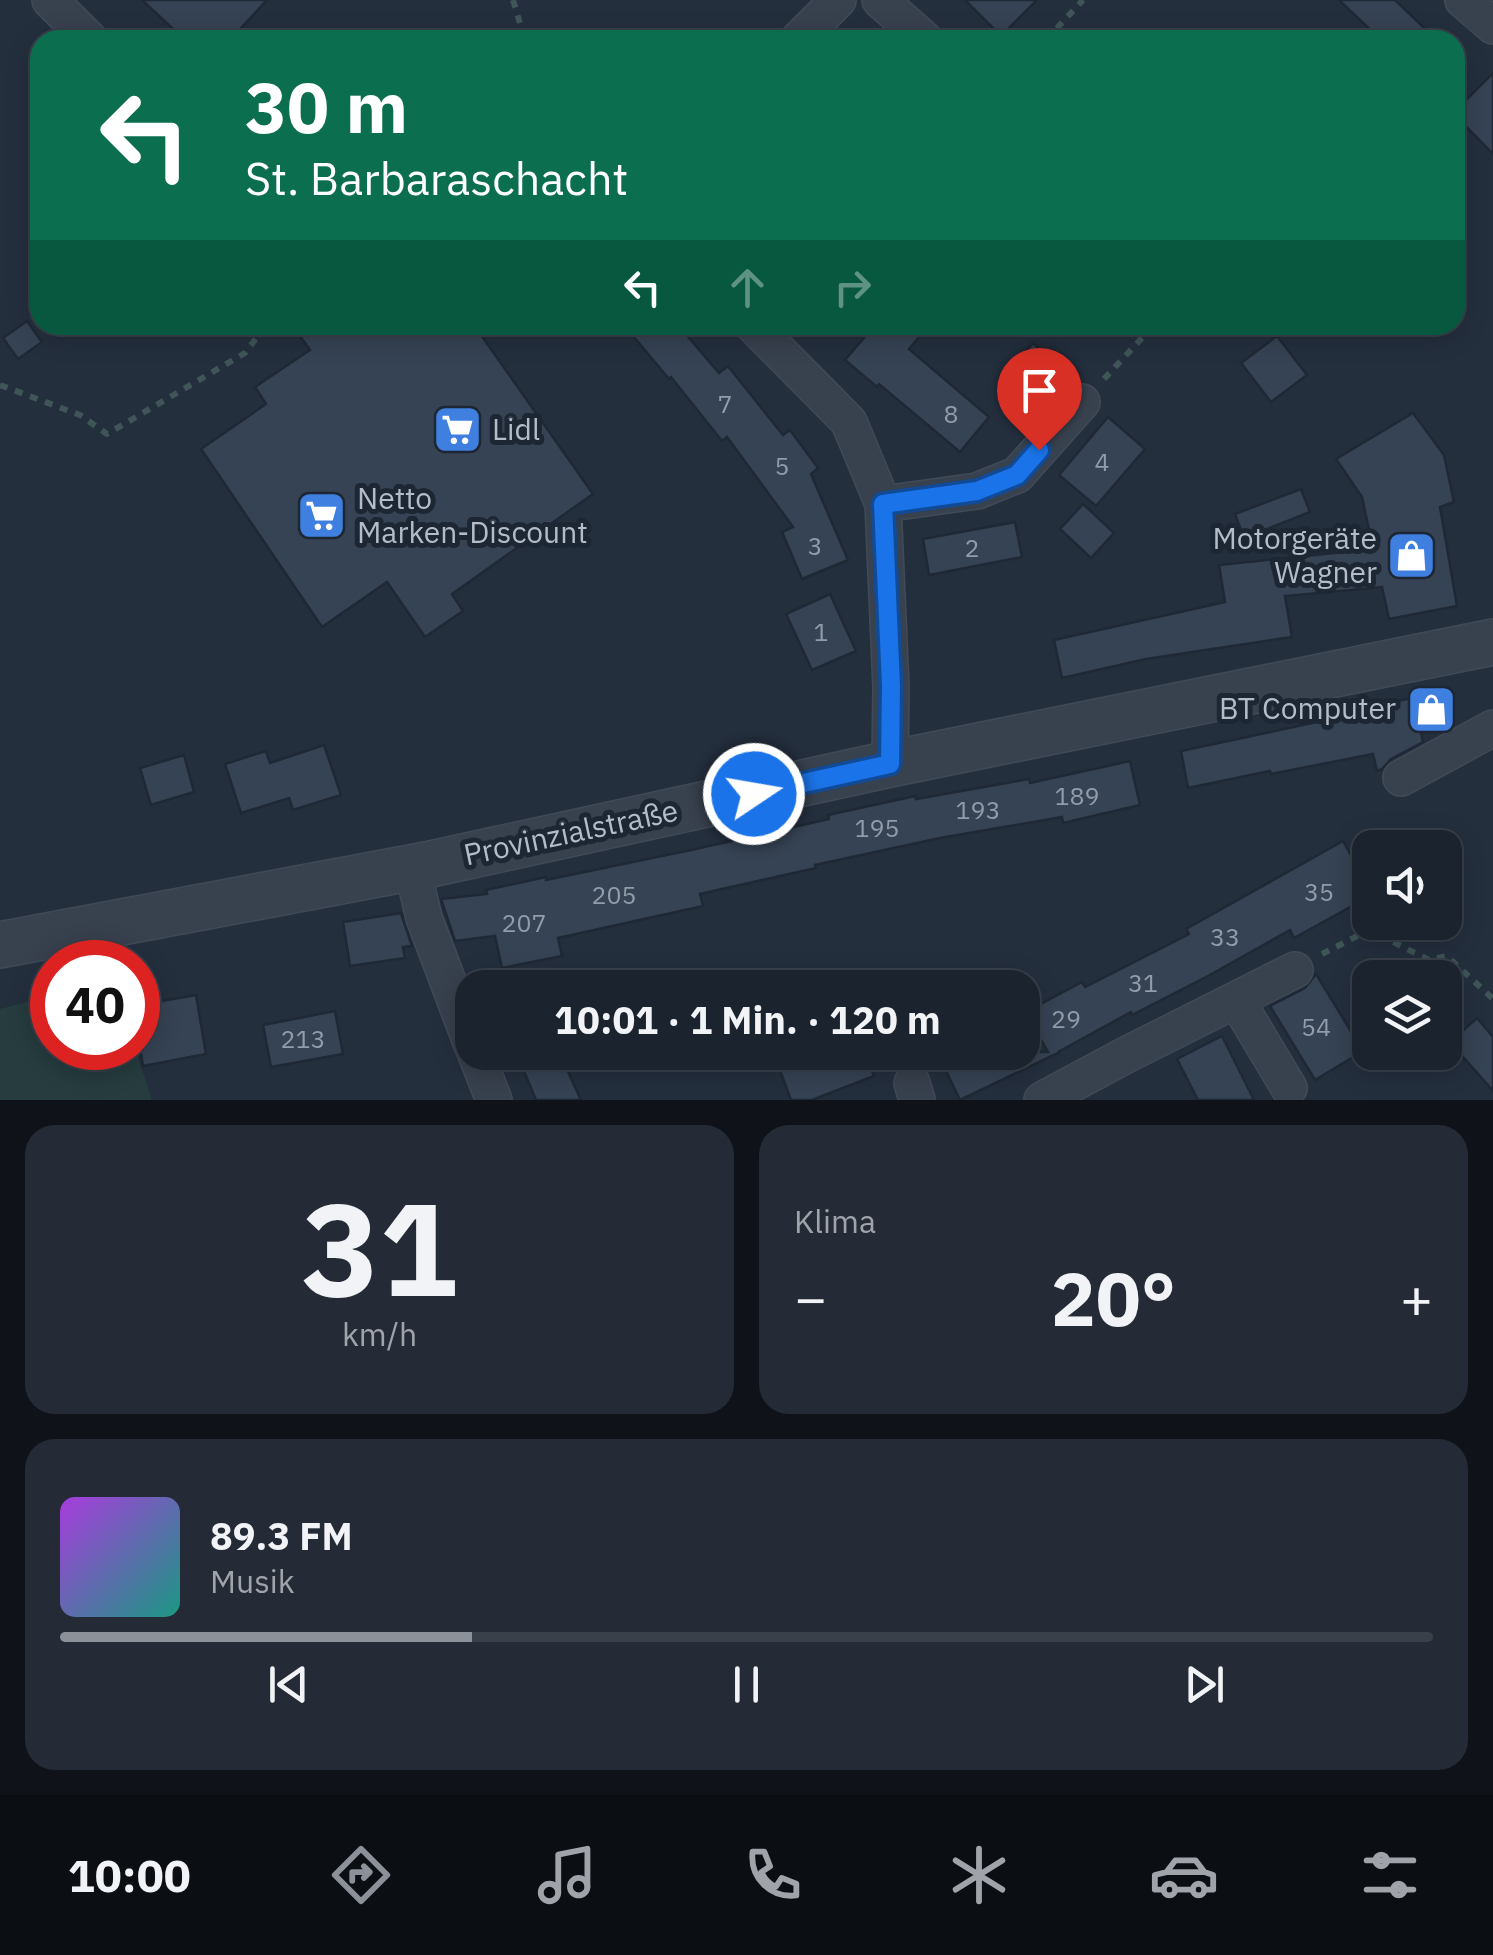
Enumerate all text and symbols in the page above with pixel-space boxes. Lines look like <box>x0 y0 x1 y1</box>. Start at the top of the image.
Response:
text: 30 m <box>245 61 408 152</box>
icon: left <box>80 70 210 200</box>
text: St. Barbaraschacht <box>245 149 628 207</box>
icon: left <box>615 260 670 315</box>
icon: ahead <box>720 260 775 315</box>
icon: right <box>825 260 880 315</box>
pin <box>997 348 1082 451</box>
icon: arrive <box>1012 363 1067 418</box>
house number: 7 <box>717 387 733 420</box>
house number: 8 <box>943 397 959 430</box>
supermarket icon: Lidl <box>431 404 483 456</box>
place label: Lidl <box>492 409 540 448</box>
house number: 4 <box>1094 445 1110 478</box>
house number: 5 <box>774 449 790 482</box>
place label: Netto Marken-Discount <box>357 478 588 551</box>
supermarket icon: Netto Marken-Discount <box>296 490 348 542</box>
place label: Motorgeräte Wagner <box>1212 518 1377 591</box>
house number: 3 <box>807 529 823 562</box>
shop icon: Motorgeräte Wagner <box>1386 530 1438 582</box>
house number: 2 <box>964 531 980 564</box>
house number: 1 <box>813 615 829 648</box>
shop icon: BT Computer <box>1405 683 1457 735</box>
place label: BT Computer <box>1219 688 1396 727</box>
position arrow <box>702 742 806 846</box>
house number: 189 <box>1054 779 1100 812</box>
street label: Provinzialstraße <box>460 790 681 873</box>
house number: 193 <box>955 793 1001 826</box>
house number: 195 <box>854 811 900 844</box>
map controls <box>1352 830 1462 1070</box>
button: sound <box>1352 830 1462 940</box>
house number: 35 <box>1304 875 1334 908</box>
house number: 205 <box>591 878 637 911</box>
house number: 207 <box>501 906 547 939</box>
house number: 33 <box>1210 920 1240 953</box>
speed limit sign: 40 <box>30 940 160 1070</box>
button: layers <box>1352 960 1462 1070</box>
house number: 31 <box>1128 966 1158 999</box>
text: 10:01 · 1 Min. · 120 m <box>554 995 941 1044</box>
house number: 29 <box>1051 1002 1081 1035</box>
house number: 54 <box>1301 1010 1331 1043</box>
house number: 213 <box>280 1022 326 1055</box>
text: 31 <box>301 1163 458 1332</box>
text: Klima <box>794 1200 876 1242</box>
text: 20° <box>1051 1249 1176 1347</box>
text: − <box>794 1262 827 1333</box>
text: + <box>1400 1262 1433 1333</box>
text: km/h <box>342 1313 417 1355</box>
text: 89.3 FM <box>210 1511 353 1560</box>
text: Musik <box>210 1560 295 1602</box>
icon: previous <box>261 1657 316 1712</box>
icon: pause <box>719 1657 774 1712</box>
icon: next <box>1177 1657 1232 1712</box>
icon: directions <box>326 1840 396 1910</box>
icon: music <box>532 1840 602 1910</box>
icon: phone <box>738 1840 808 1910</box>
icon: climate <box>944 1840 1014 1910</box>
icon: car <box>1149 1840 1219 1910</box>
icon: filters <box>1355 1840 1425 1910</box>
text: 10:00 <box>68 1846 191 1904</box>

